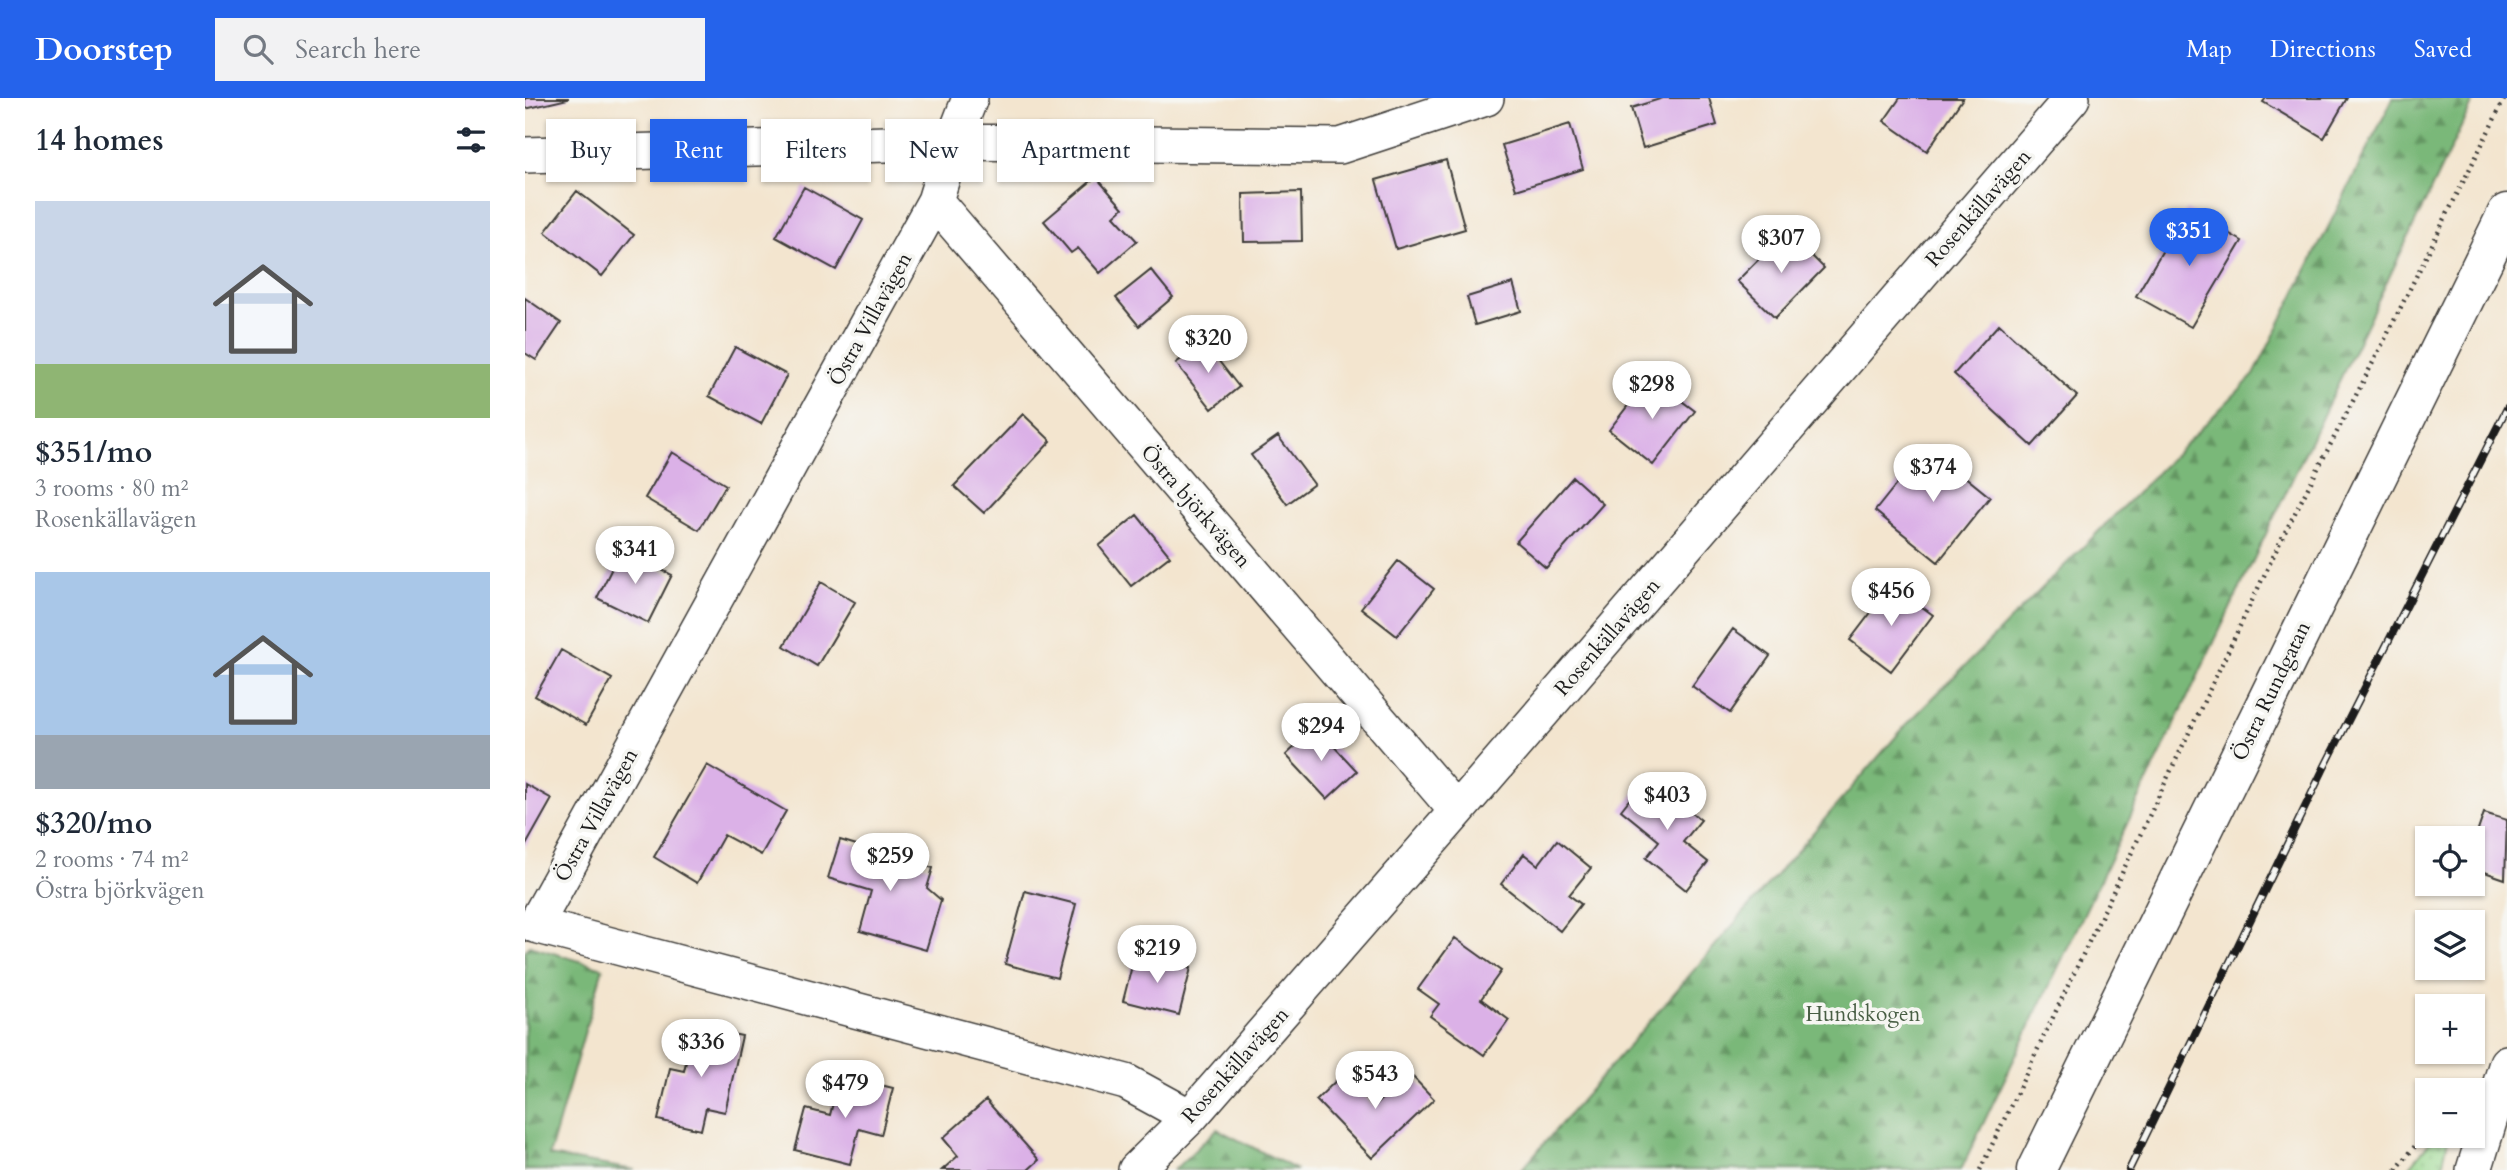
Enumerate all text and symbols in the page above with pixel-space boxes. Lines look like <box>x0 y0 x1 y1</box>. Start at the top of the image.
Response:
search box <box>215 18 705 81</box>
text: Doorstep <box>35 27 173 72</box>
icon: search <box>239 30 277 68</box>
text: Search here <box>295 32 421 67</box>
text: Map <box>2186 33 2232 66</box>
text: Directions <box>2270 33 2376 66</box>
text: Saved <box>2414 33 2472 66</box>
chip: Buy <box>546 119 636 182</box>
chip: Rent <box>650 119 747 182</box>
chip: Filters <box>761 119 871 182</box>
chip: New <box>885 119 983 182</box>
chip: Apartment <box>997 119 1154 182</box>
text: 14 homes <box>35 120 164 161</box>
icon: filters <box>452 121 490 159</box>
street label: Rosenkällavägen <box>1919 143 2038 274</box>
pin: $351 <box>2148 208 2230 268</box>
text: $351 <box>2165 215 2213 246</box>
pin: $307 <box>1740 216 1822 275</box>
text: $307 <box>1757 222 1805 253</box>
icon: home <box>200 246 326 372</box>
street label: Östra Villavägen <box>822 247 919 391</box>
pin: $320 <box>1167 316 1249 375</box>
text: $320 <box>1184 322 1232 353</box>
pin: $298 <box>1611 362 1693 421</box>
text: $298 <box>1628 368 1676 399</box>
text: $351/mo <box>35 432 152 473</box>
street label: Östra björkvägen <box>1134 438 1257 574</box>
pin: $374 <box>1892 444 1974 504</box>
text: $374 <box>1909 451 1957 482</box>
text: 3 rooms · 80 m² <box>35 473 188 504</box>
text: Rosenkällavägen <box>35 504 197 535</box>
pin: $341 <box>594 526 676 586</box>
text: $341 <box>611 533 659 564</box>
pin: $456 <box>1850 568 1932 628</box>
street label: Rosenkällavägen <box>1548 572 1667 703</box>
text: $456 <box>1867 575 1915 606</box>
icon: home <box>200 617 326 743</box>
street label: Östra Rundgatan <box>2225 617 2318 766</box>
pin: $294 <box>1280 704 1362 763</box>
text: $294 <box>1297 710 1345 741</box>
street label: Östra Villavägen <box>548 743 645 887</box>
pin: $403 <box>1626 772 1708 832</box>
text: $403 <box>1643 779 1691 810</box>
text: $320/mo <box>35 803 152 844</box>
map controls <box>2415 826 2485 1148</box>
button: locate <box>2415 826 2485 896</box>
pin: $259 <box>849 834 931 893</box>
text: $259 <box>866 840 914 871</box>
text: 2 rooms · 74 m² <box>35 844 188 875</box>
text: Östra björkvägen <box>35 875 204 906</box>
button: layers <box>2415 910 2485 980</box>
pin: $219 <box>1116 926 1198 985</box>
text: $219 <box>1133 932 1181 963</box>
button: + <box>2415 994 2485 1064</box>
park label: Hundskogen <box>1805 1000 1921 1029</box>
street label: Rosenkällavägen <box>1175 1001 1296 1130</box>
pin: $336 <box>660 1020 742 1079</box>
text: $336 <box>677 1026 725 1057</box>
pin: $543 <box>1334 1052 1416 1111</box>
text: $543 <box>1351 1058 1399 1089</box>
pin: $479 <box>804 1060 886 1120</box>
text: $479 <box>821 1067 869 1098</box>
button: − <box>2415 1078 2485 1148</box>

